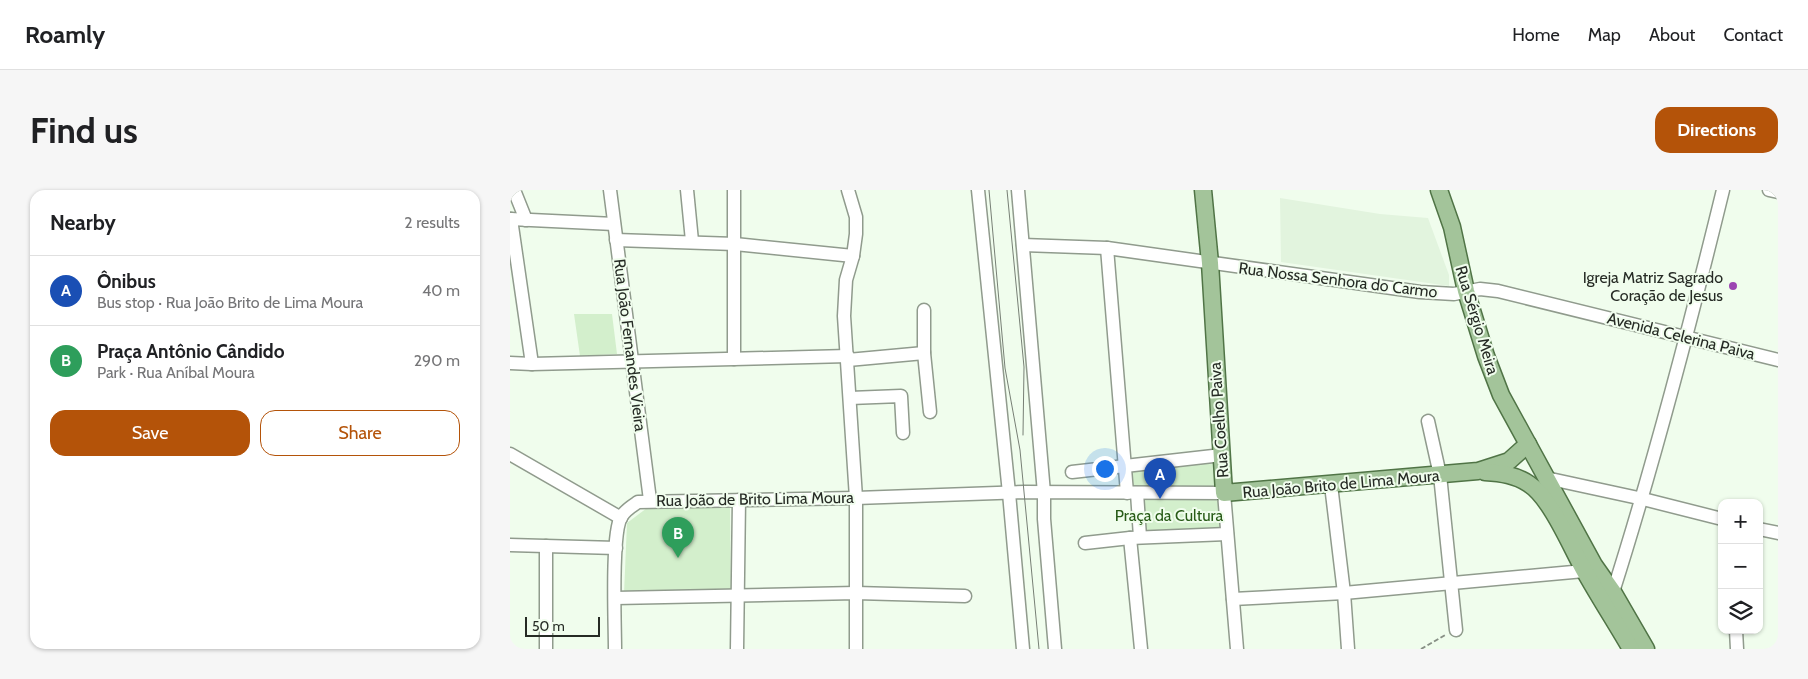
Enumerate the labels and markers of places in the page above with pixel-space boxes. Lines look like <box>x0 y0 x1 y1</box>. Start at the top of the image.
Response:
place label: Igreja Matriz Sagrado Coração de Jesus <box>1583 268 1723 305</box>
marker: Igreja Matriz Sagrado Coração de Jesus <box>1727 280 1739 292</box>
pin: A <box>1144 458 1176 499</box>
pin: B <box>662 517 694 558</box>

